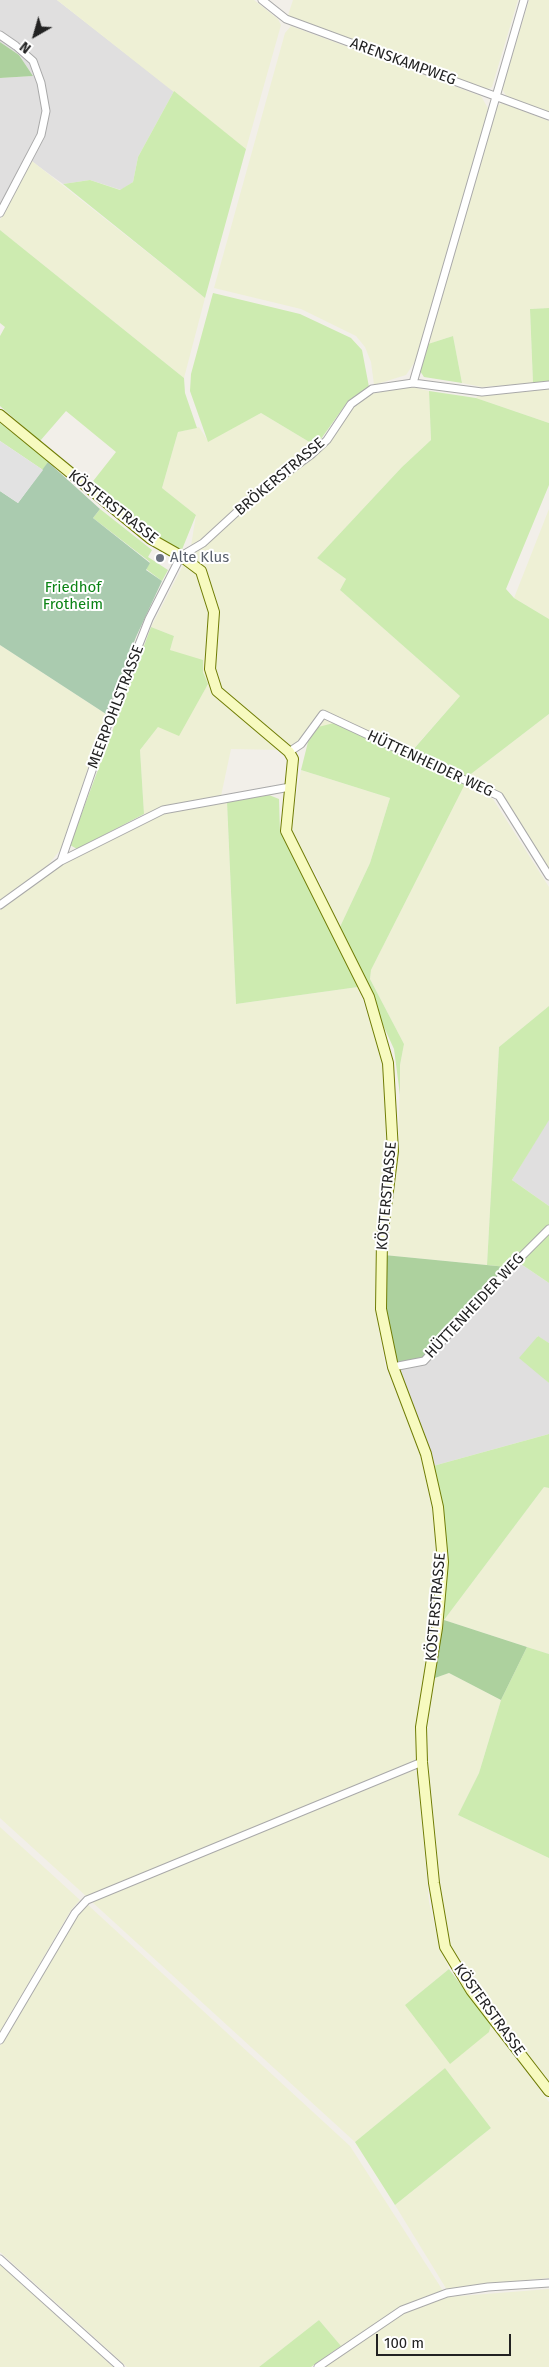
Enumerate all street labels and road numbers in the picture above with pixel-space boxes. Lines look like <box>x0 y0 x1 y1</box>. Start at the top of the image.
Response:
street label: ARENSKAMPWEG <box>348 34 458 90</box>
street label: BRÖKERSTRASSE <box>231 434 329 520</box>
street label: KÖSTERSTRASSE <box>64 466 162 548</box>
street label: MEERPOHLSTRASSE <box>84 643 148 771</box>
street label: HÜTTENHEIDER WEG <box>364 727 496 801</box>
street label: KÖSTERSTRASSE <box>373 1141 401 1251</box>
street label: HÜTTENHEIDER WEG <box>422 1250 528 1362</box>
street label: KÖSTERSTRASSE <box>422 1552 450 1662</box>
street label: KÖSTERSTRASSE <box>450 1961 528 2059</box>

